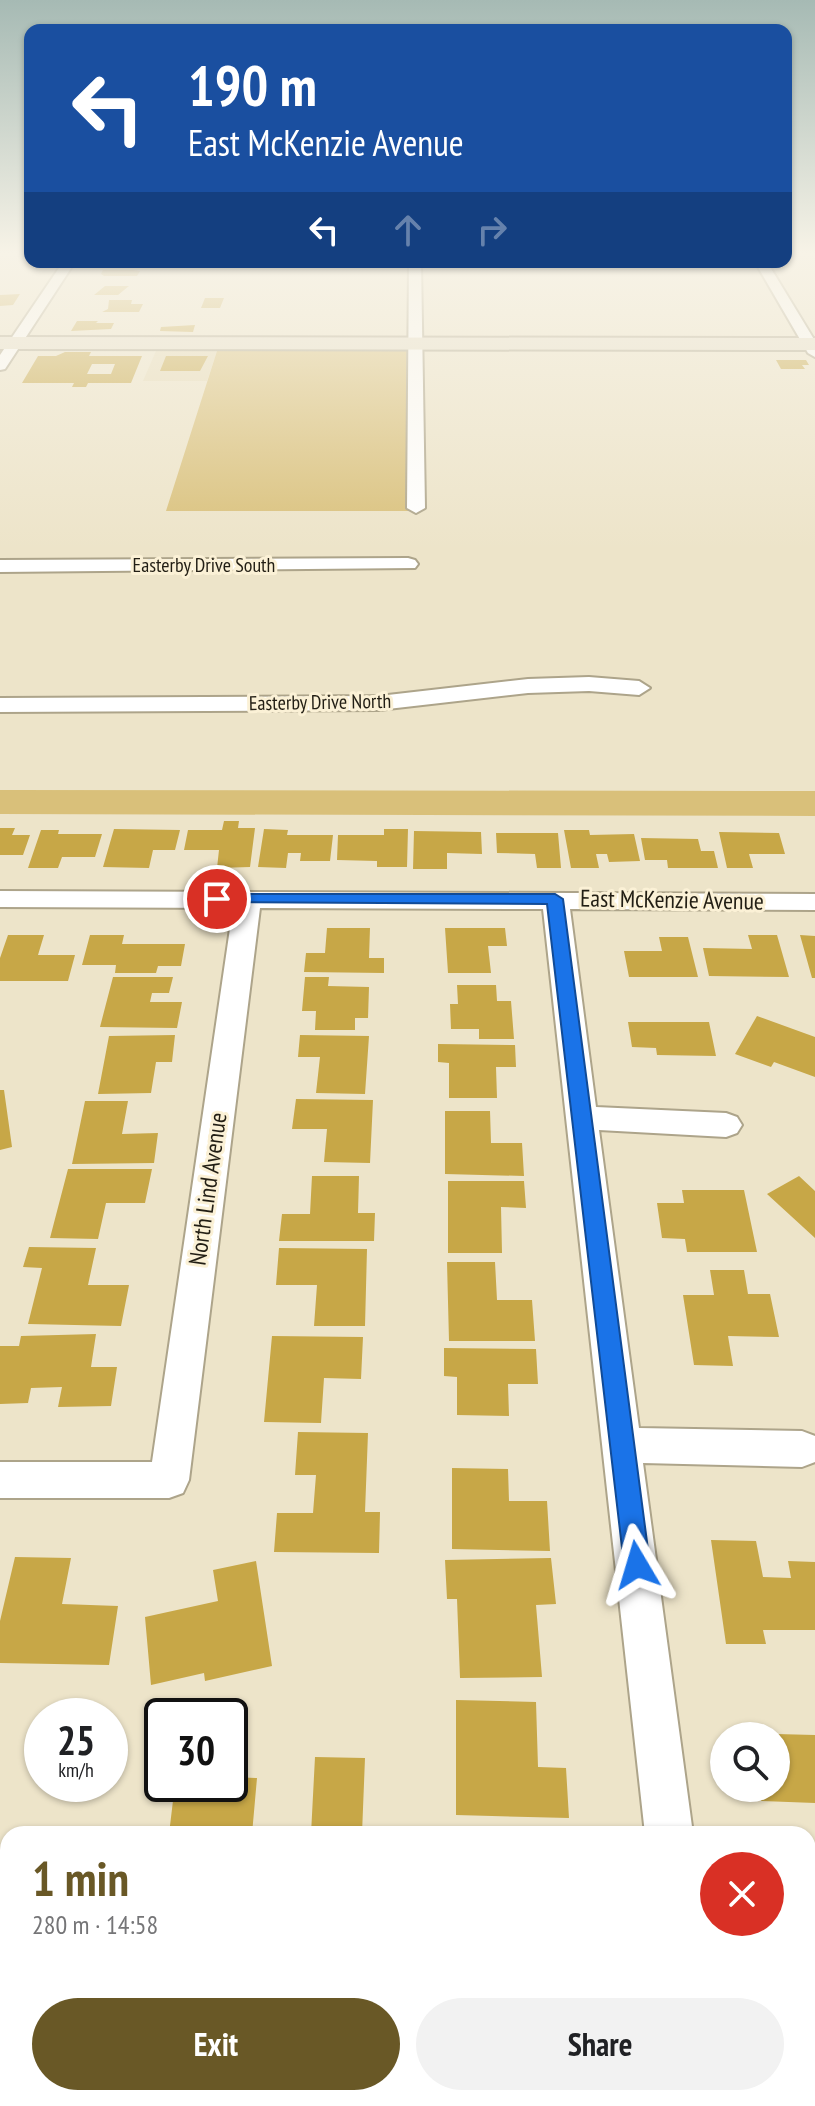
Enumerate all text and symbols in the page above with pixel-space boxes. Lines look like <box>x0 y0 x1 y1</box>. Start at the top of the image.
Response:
text: 190 m <box>188 49 317 121</box>
icon: left <box>56 56 160 160</box>
text: East McKenzie Avenue <box>188 119 464 166</box>
icon: left <box>302 208 346 252</box>
icon: ahead <box>386 208 430 252</box>
icon: right <box>470 208 514 252</box>
street label: Easterby Drive South <box>133 552 275 578</box>
street label: Easterby Drive North <box>249 688 391 716</box>
pin <box>183 865 251 933</box>
icon: arrive <box>195 877 239 921</box>
street label: East McKenzie Avenue <box>580 882 764 917</box>
street label: North Lind Avenue <box>181 1111 234 1267</box>
position arrow <box>595 1523 679 1607</box>
speed limit sign: 30 <box>144 1698 248 1802</box>
text: 25 <box>57 1714 95 1766</box>
map controls <box>710 1722 790 1802</box>
button: search <box>710 1722 790 1802</box>
text: km/h <box>58 1757 94 1783</box>
text: 1 min <box>32 1847 129 1909</box>
button: close <box>700 1852 784 1936</box>
text: 280 m · 14:58 <box>32 1908 158 1941</box>
button: Exit <box>32 1998 400 2090</box>
button: Share <box>416 1998 784 2090</box>

